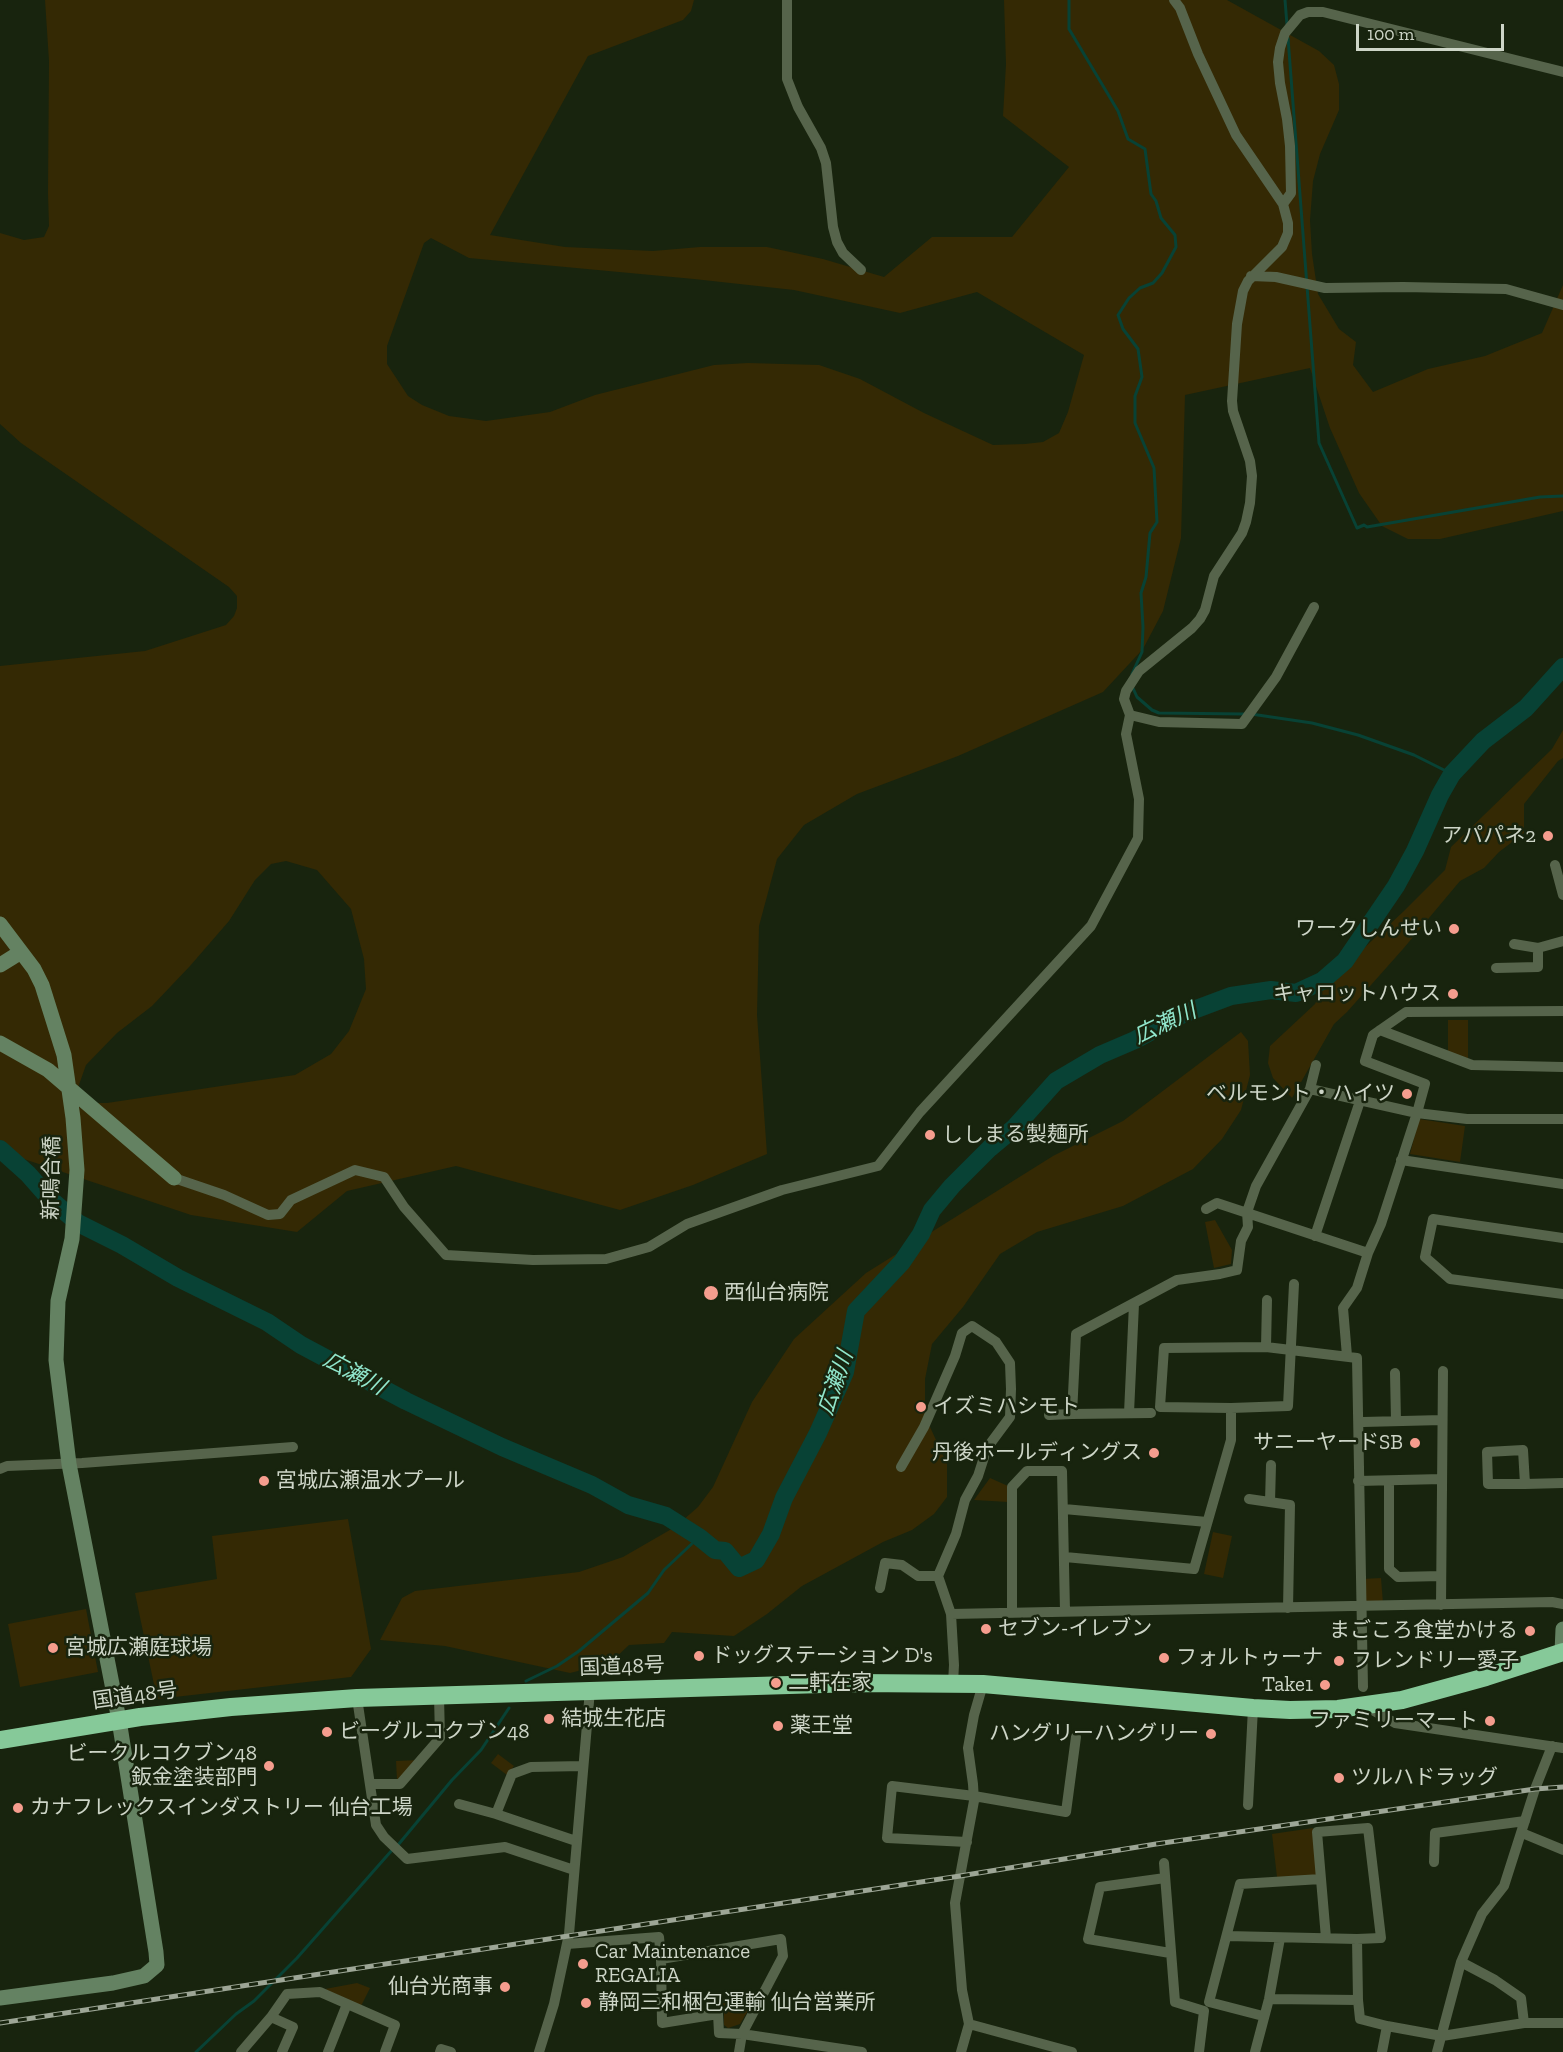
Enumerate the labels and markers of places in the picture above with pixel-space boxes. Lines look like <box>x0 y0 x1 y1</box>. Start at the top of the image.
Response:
place label: アパパネ2 <box>1441 823 1536 849</box>
marker: アパパネ2 <box>1541 829 1555 843</box>
place label: ワークしんせい <box>1295 916 1442 942</box>
marker: ワークしんせい <box>1447 922 1461 936</box>
place label: キャロットハウス <box>1273 981 1441 1007</box>
marker: キャロットハウス <box>1446 987 1460 1001</box>
place label: ベルモント・ハイツ <box>1206 1081 1395 1107</box>
marker: ベルモント・ハイツ <box>1400 1087 1414 1101</box>
place label: ししまる製麺所 <box>942 1122 1089 1148</box>
marker: ししまる製麺所 <box>923 1128 937 1142</box>
place label: 西仙台病院 <box>724 1280 829 1306</box>
marker: 西仙台病院 <box>702 1284 720 1302</box>
place label: イズミハシモト <box>933 1394 1080 1420</box>
marker: イズミハシモト <box>914 1400 928 1414</box>
place label: サニーヤードSB <box>1253 1430 1403 1456</box>
marker: サニーヤードSB <box>1408 1436 1422 1450</box>
place label: 丹後ホールディングス <box>932 1440 1142 1466</box>
marker: 丹後ホールディングス <box>1147 1446 1161 1460</box>
place label: 宮城広瀬温水プール <box>276 1468 465 1494</box>
marker: 宮城広瀬温水プール <box>257 1474 271 1488</box>
place label: セブン-イレブン <box>998 1616 1152 1642</box>
place label: まごころ食堂かける <box>1329 1618 1518 1644</box>
marker: セブン-イレブン <box>979 1622 993 1636</box>
marker: まごころ食堂かける <box>1523 1624 1537 1638</box>
place label: 宮城広瀬庭球場 <box>65 1635 212 1661</box>
marker: 宮城広瀬庭球場 <box>46 1641 60 1655</box>
place label: ドッグステーション D's <box>711 1643 933 1669</box>
place label: フォルトゥーナ <box>1176 1645 1323 1671</box>
place label: フレンドリー愛子 <box>1351 1648 1519 1674</box>
marker: ドッグステーション D's <box>692 1649 706 1663</box>
marker: フォルトゥーナ <box>1157 1651 1171 1665</box>
marker: フレンドリー愛子 <box>1332 1654 1346 1668</box>
place label: 二軒在家 <box>788 1670 872 1696</box>
place label: Take1 <box>1262 1672 1313 1698</box>
marker: 二軒在家 <box>769 1676 783 1690</box>
marker: Take1 <box>1318 1678 1332 1692</box>
place label: 結城生花店 <box>561 1706 666 1732</box>
place label: ファミリーマート <box>1310 1708 1478 1734</box>
marker: 結城生花店 <box>542 1712 556 1726</box>
place label: 薬王堂 <box>790 1713 853 1739</box>
marker: ファミリーマート <box>1483 1714 1497 1728</box>
place label: ビーグルコクブン48 <box>339 1719 530 1745</box>
marker: 薬王堂 <box>771 1719 785 1733</box>
place label: ハングリーハングリー <box>989 1721 1199 1747</box>
marker: ビーグルコクブン48 <box>320 1725 334 1739</box>
marker: ハングリーハングリー <box>1204 1727 1218 1741</box>
place label: ビークルコクブン48 鈑金塗装部門 <box>66 1741 257 1791</box>
marker: ビークルコクブン48 鈑金塗装部門 <box>262 1759 276 1773</box>
place label: ツルハドラッグ <box>1351 1765 1498 1791</box>
marker: ツルハドラッグ <box>1332 1771 1346 1785</box>
place label: カナフレックスインダストリー 仙台工場 <box>30 1795 413 1821</box>
marker: カナフレックスインダストリー 仙台工場 <box>11 1801 25 1815</box>
place label: Car Maintenance REGALIA <box>595 1939 750 1989</box>
marker: Car Maintenance REGALIA <box>576 1957 590 1971</box>
place label: 仙台光商事 <box>388 1974 493 2000</box>
marker: 仙台光商事 <box>498 1980 512 1994</box>
place label: 静岡三和梱包運輸 仙台営業所 <box>598 1990 876 2016</box>
marker: 静岡三和梱包運輸 仙台営業所 <box>579 1996 593 2010</box>

